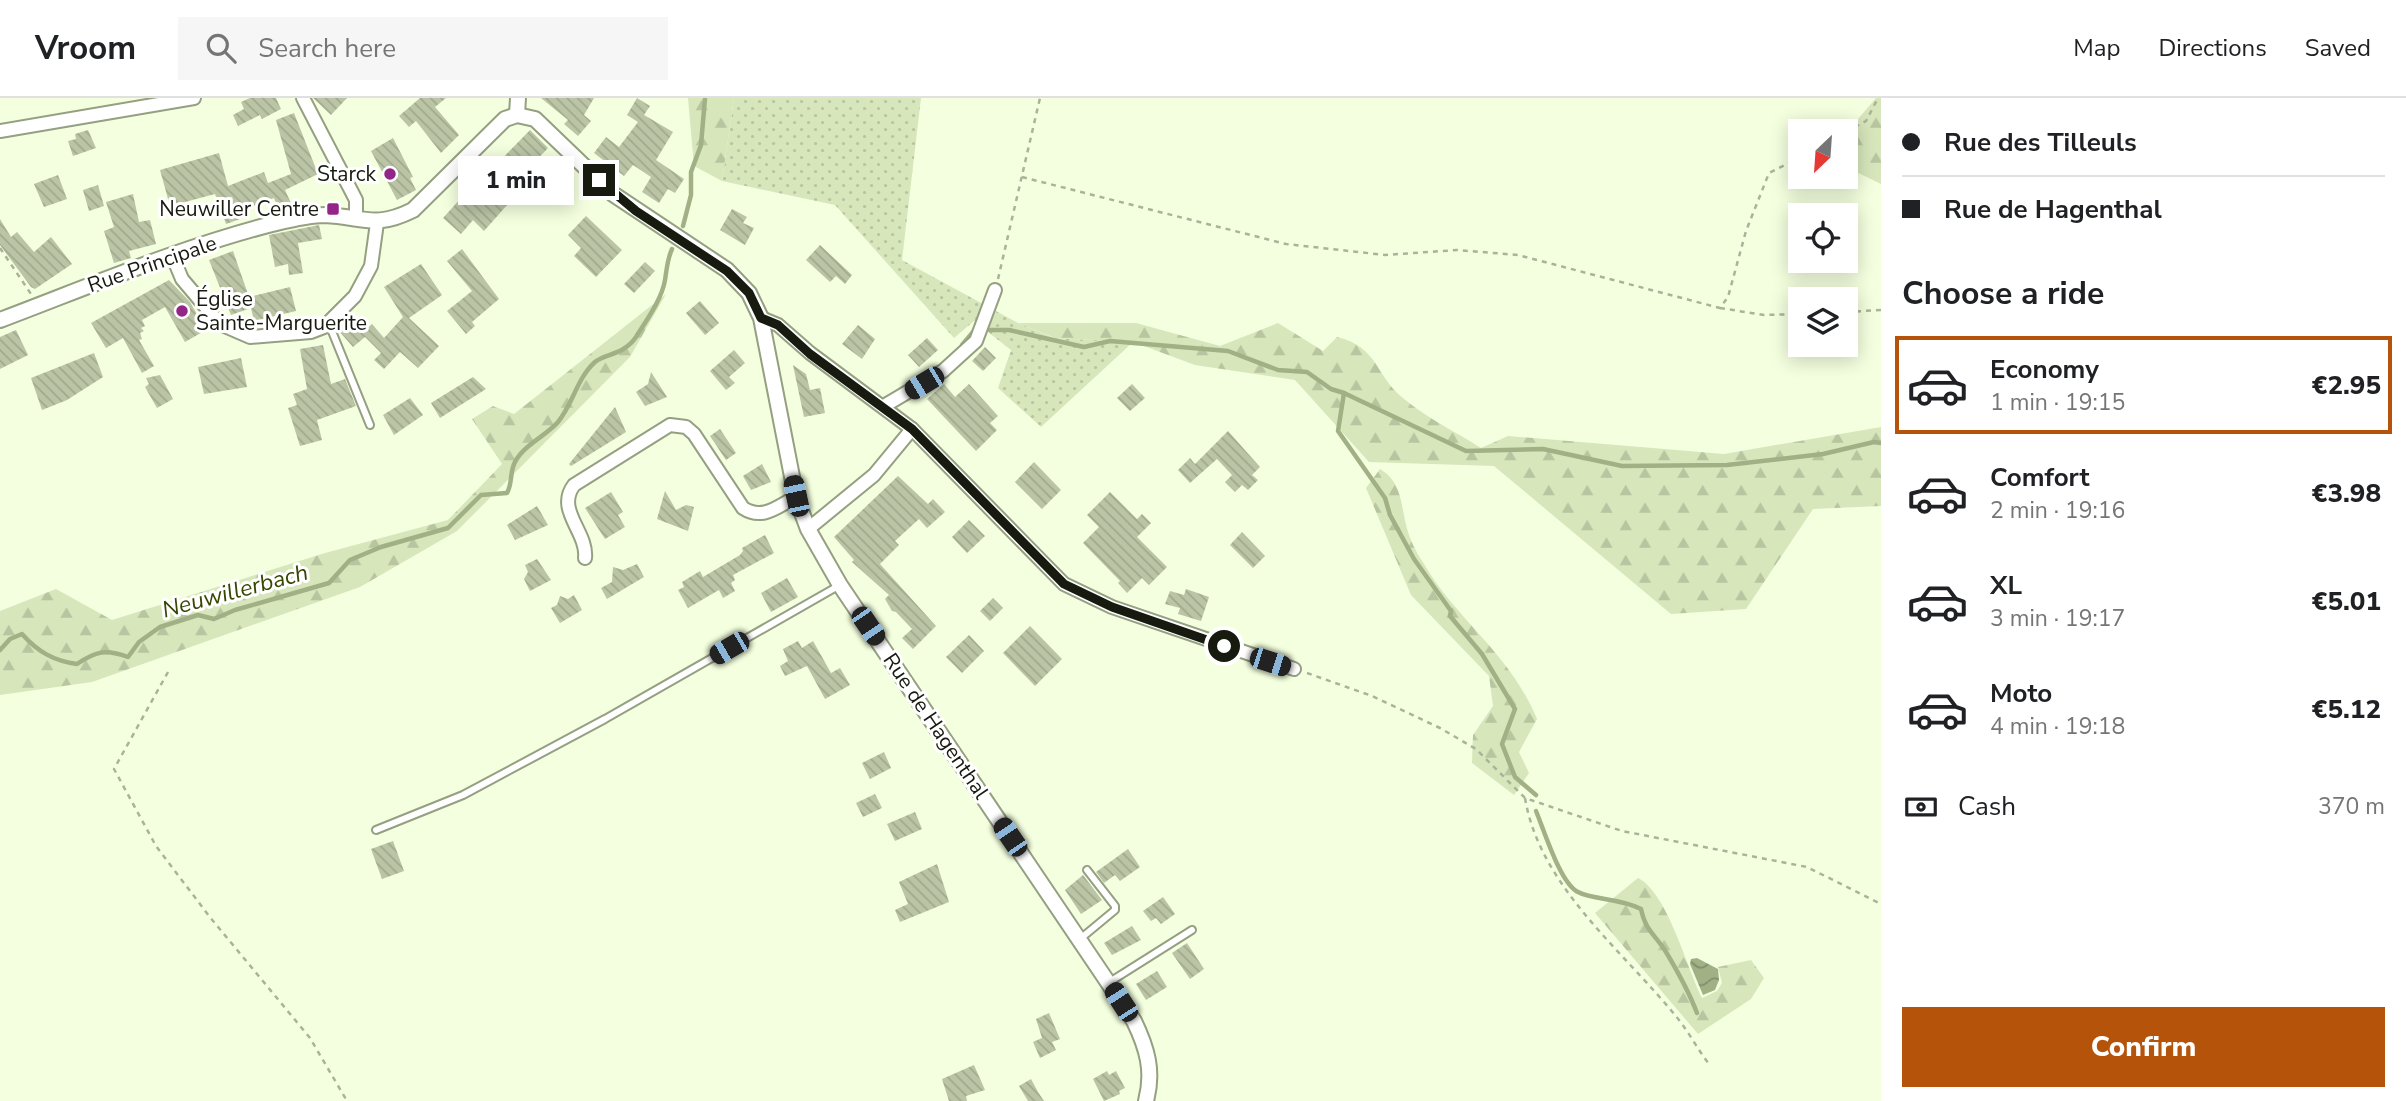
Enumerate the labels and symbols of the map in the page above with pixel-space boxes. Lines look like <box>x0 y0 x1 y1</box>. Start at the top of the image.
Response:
north arrow <box>1788 119 1858 189</box>
callout: 1 min <box>459 155 574 204</box>
place label: Starck <box>317 160 376 188</box>
route end <box>583 164 615 196</box>
marker: Starck <box>382 166 398 182</box>
place label: Neuwiller Centre <box>159 195 319 223</box>
marker: Neuwiller Centre <box>325 201 341 217</box>
street label: Rue Principale <box>84 229 220 299</box>
place label: Église Sainte-Marguerite <box>196 285 367 337</box>
marker: Église Sainte-Marguerite <box>174 303 190 319</box>
car <box>901 363 948 403</box>
car <box>782 473 811 519</box>
water label: Neuwillerbach <box>158 557 312 625</box>
car <box>848 603 889 649</box>
car <box>706 628 753 668</box>
route start <box>1208 630 1240 662</box>
car <box>1247 646 1294 678</box>
street label: Rue de Hagenthal <box>877 648 996 805</box>
car <box>990 814 1031 860</box>
car <box>1101 979 1142 1025</box>

